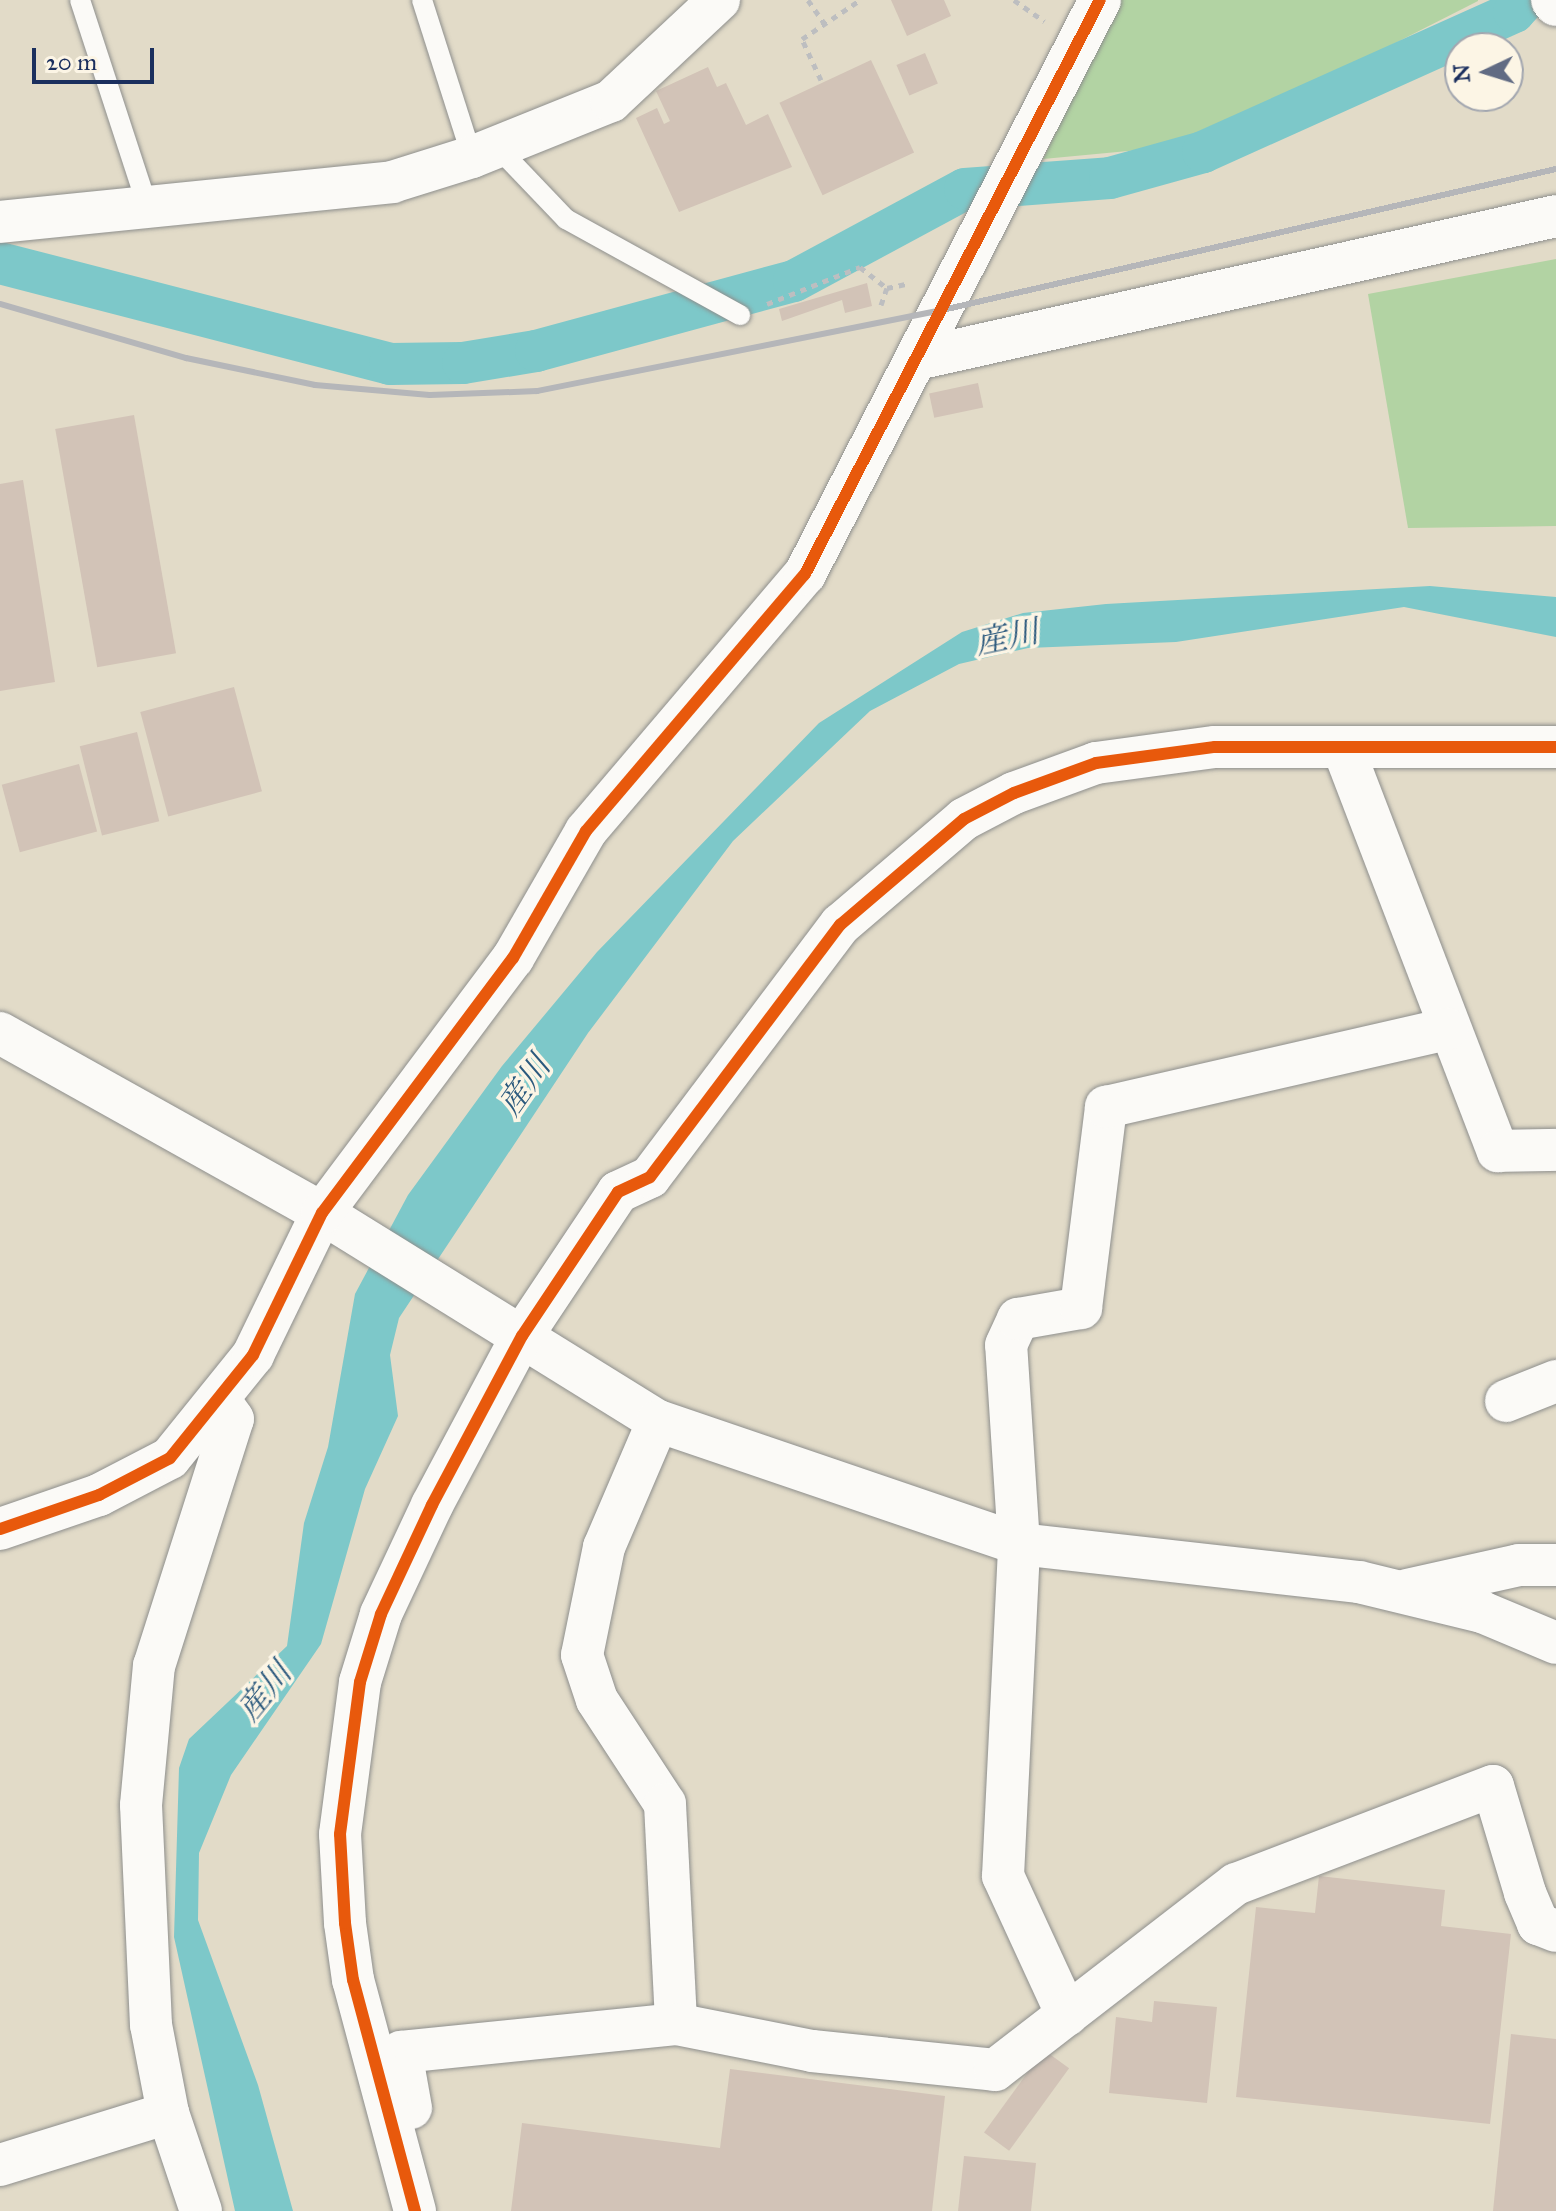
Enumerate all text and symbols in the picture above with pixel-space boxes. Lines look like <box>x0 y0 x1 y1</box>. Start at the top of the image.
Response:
scale bar <box>36 32 158 82</box>
north arrow <box>1444 32 1524 112</box>
text: 20 m <box>46 47 97 77</box>
text: N <box>1447 63 1476 84</box>
water label: 産川 <box>972 613 1042 663</box>
water label: 産川 <box>491 1049 559 1123</box>
water label: 産川 <box>230 1655 300 1729</box>

